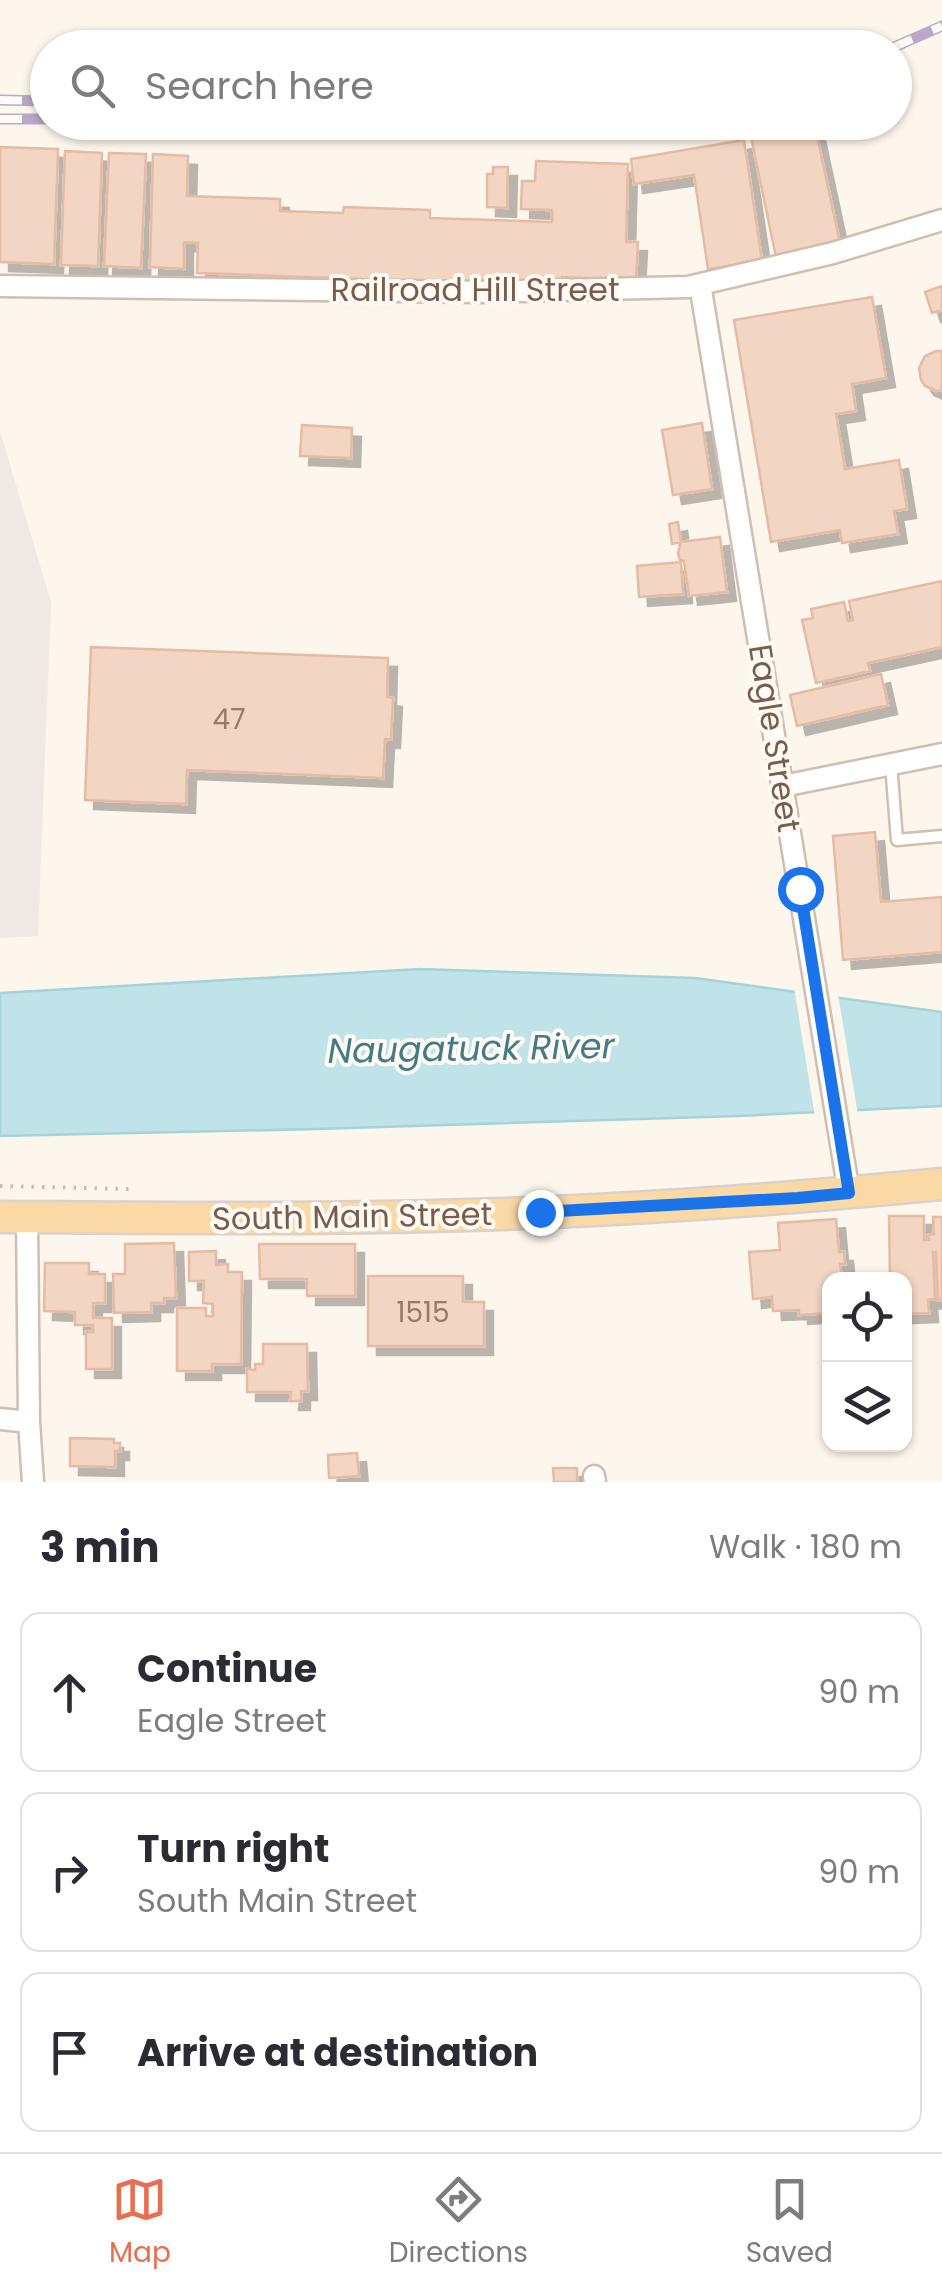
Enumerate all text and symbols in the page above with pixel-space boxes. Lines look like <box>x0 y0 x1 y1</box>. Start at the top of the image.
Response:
search box <box>30 30 912 140</box>
icon: search <box>65 58 120 113</box>
text: Search here <box>145 59 374 112</box>
street label: Railroad Hill Street <box>330 267 620 312</box>
street label: Eagle Street <box>738 641 812 835</box>
house number: 47 <box>213 700 245 739</box>
route start <box>778 867 824 913</box>
water label: Naugatuck River <box>327 1021 616 1075</box>
route end <box>518 1190 564 1236</box>
street label: South Main Street <box>212 1191 492 1241</box>
map controls <box>822 1272 912 1452</box>
button: locate <box>822 1272 912 1362</box>
house number: 1515 <box>396 1293 450 1332</box>
button: layers <box>822 1362 912 1452</box>
text: 3 min <box>40 1518 160 1577</box>
text: Walk · 180 m <box>709 1524 902 1569</box>
text: Continue <box>137 1642 317 1695</box>
icon: ahead <box>42 1665 97 1720</box>
text: 90 m <box>818 1669 900 1714</box>
text: Eagle Street <box>137 1698 327 1743</box>
text: Turn right <box>137 1822 329 1875</box>
icon: right <box>42 1845 97 1900</box>
text: 90 m <box>818 1849 900 1894</box>
text: South Main Street <box>137 1878 417 1923</box>
icon: arrive <box>42 2025 97 2080</box>
text: Arrive at destination <box>137 2026 538 2079</box>
tab: Map <box>109 2172 171 2274</box>
tab: Directions <box>389 2172 528 2274</box>
tab: Saved <box>746 2172 833 2274</box>

